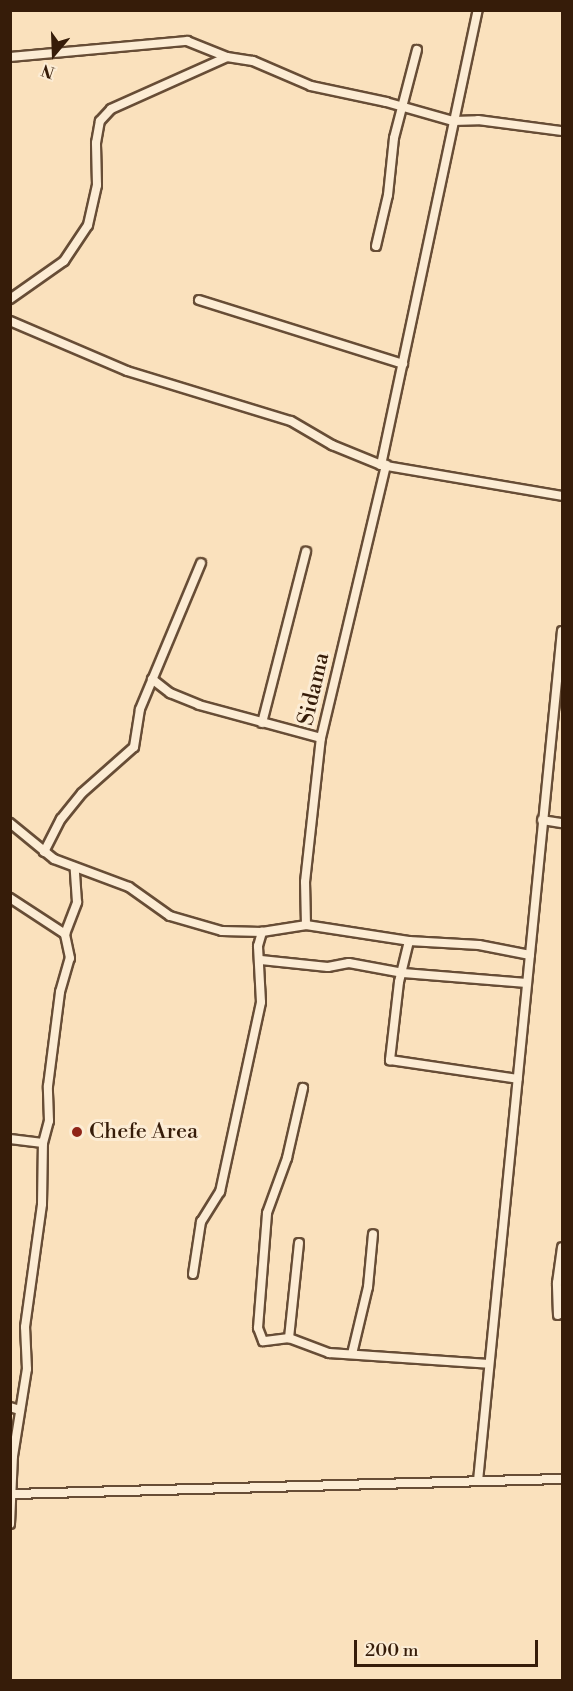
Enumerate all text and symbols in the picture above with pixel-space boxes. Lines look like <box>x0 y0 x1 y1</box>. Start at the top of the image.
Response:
north arrow <box>24 24 84 84</box>
text: N <box>39 60 57 83</box>
street label: Sidama <box>293 650 335 728</box>
place label: Chefe Area <box>89 1119 198 1145</box>
marker: Chefe Area <box>70 1125 84 1139</box>
scale bar <box>357 1628 542 1666</box>
text: 200 m <box>365 1639 419 1662</box>

